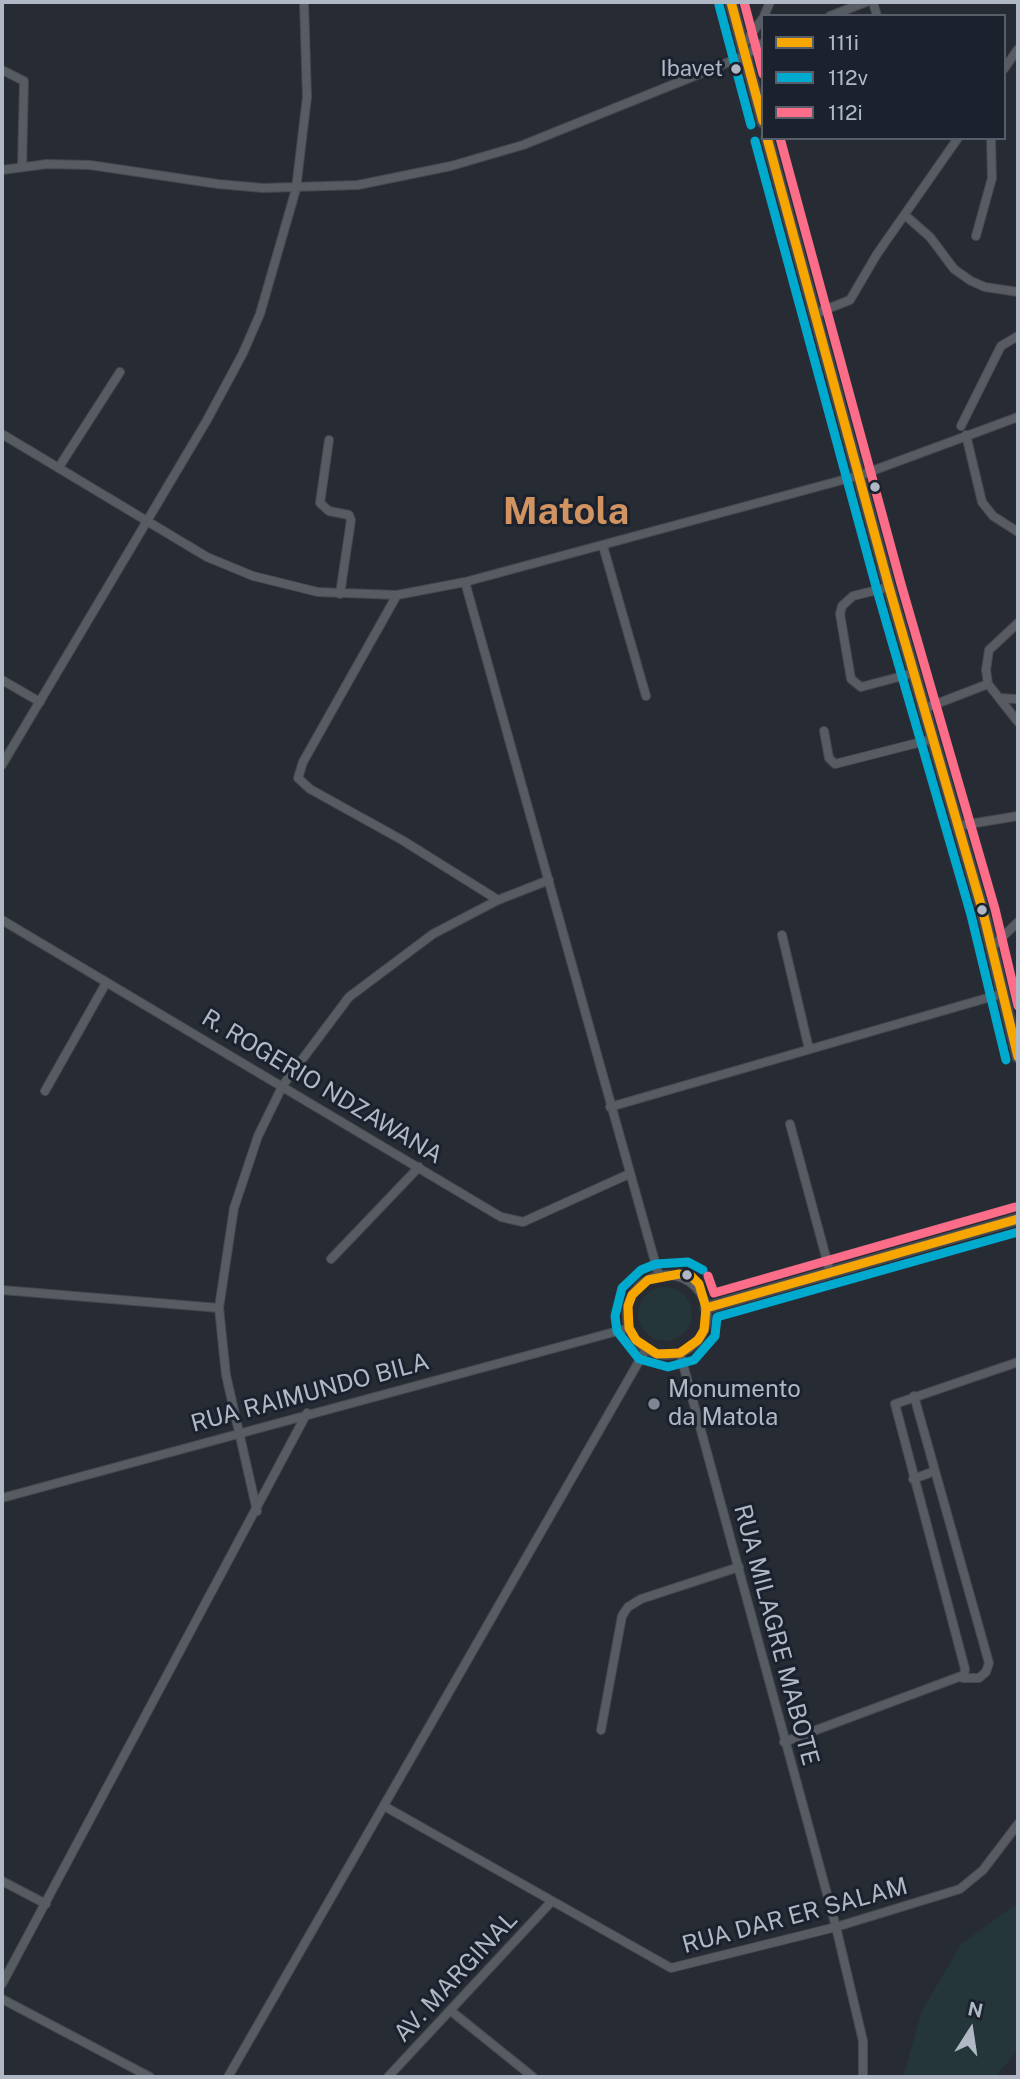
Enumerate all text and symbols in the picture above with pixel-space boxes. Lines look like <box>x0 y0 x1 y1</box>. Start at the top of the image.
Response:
legend <box>761 14 1006 140</box>
text: 111i <box>828 30 859 55</box>
place label: Ibavet <box>661 56 723 82</box>
marker: Ibavet <box>729 62 743 76</box>
text: 112v <box>828 65 868 90</box>
text: 112i <box>828 100 863 125</box>
unlabelled marker <box>868 480 882 494</box>
district label: Matola <box>503 489 629 535</box>
unlabelled marker <box>975 903 989 917</box>
street label: R. ROGERIO NDZAWANA <box>196 1004 448 1170</box>
unlabelled marker <box>680 1268 694 1282</box>
street label: RUA RAIMUNDO BILA <box>188 1347 432 1439</box>
place label: Monumento da Matola <box>668 1376 801 1432</box>
marker: Monumento da Matola <box>646 1396 662 1412</box>
street label: RUA MILAGRE MABOTE <box>727 1501 825 1769</box>
street label: RUA DAR ER SALAM <box>679 1872 911 1960</box>
street label: AV. MARGINAL <box>388 1906 524 2048</box>
north arrow <box>936 1995 1006 2065</box>
text: N <box>966 1997 985 2022</box>

